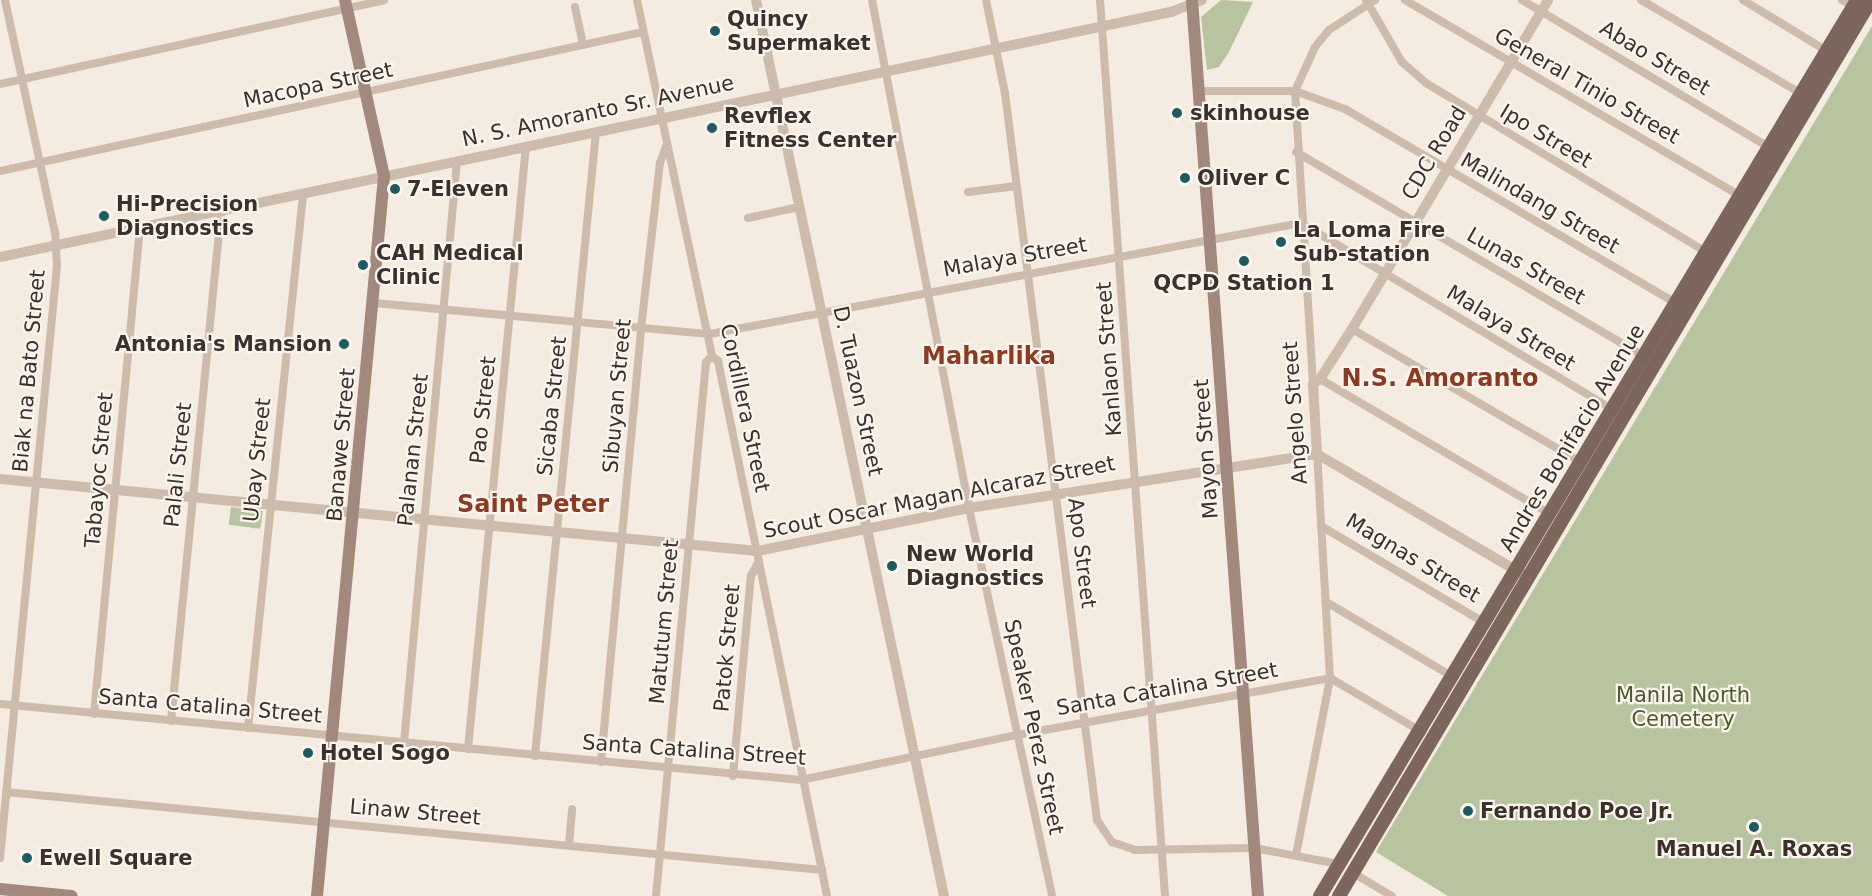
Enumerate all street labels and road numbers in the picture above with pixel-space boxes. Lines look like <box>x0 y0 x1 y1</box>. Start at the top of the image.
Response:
street label: Abao Street <box>1595 15 1715 101</box>
street label: General Tinio Street <box>1490 23 1684 149</box>
street label: Macopa Street <box>241 57 395 113</box>
street label: N. S. Amoranto Sr. Avenue <box>460 70 736 152</box>
street label: Ipo Street <box>1495 99 1597 173</box>
street label: CDC Road <box>1396 102 1472 204</box>
street label: Malindang Street <box>1456 147 1624 259</box>
street label: Lunas Street <box>1462 222 1590 310</box>
street label: Malaya Street <box>941 232 1089 282</box>
street label: Biak na Bato Street <box>8 268 50 474</box>
street label: Malaya Street <box>1442 280 1580 376</box>
street label: Kanlaon Street <box>1091 281 1127 437</box>
street label: D. Tuazon Street <box>828 304 888 478</box>
street label: Sibuyan Street <box>598 318 636 474</box>
street label: Andres Bonifacio Avenue <box>1494 320 1650 556</box>
street label: Cordillera Street <box>715 321 775 495</box>
street label: Sicaba Street <box>532 335 572 477</box>
street label: Angelo Street <box>1277 341 1313 485</box>
street label: Pao Street <box>465 355 501 465</box>
street label: Banawe Street <box>322 367 360 523</box>
street label: Palanan Street <box>392 372 434 528</box>
street label: Mayon Street <box>1189 378 1223 520</box>
street label: Tabayoc Street <box>80 391 118 549</box>
street label: Ubay Street <box>238 397 276 523</box>
street label: Palali Street <box>159 401 197 529</box>
street label: Scout Oscar Magan Alcaraz Street <box>761 450 1117 544</box>
street label: Apo Street <box>1063 496 1101 610</box>
street label: Magnas Street <box>1341 508 1485 608</box>
street label: Matutum Street <box>644 539 684 705</box>
street label: Patok Street <box>709 583 745 713</box>
street label: Speaker Perez Street <box>999 617 1069 837</box>
street label: Santa Catalina Street <box>1054 657 1280 721</box>
street label: Santa Catalina Street <box>97 684 323 728</box>
street label: Santa Catalina Street <box>581 730 807 770</box>
street label: Linaw Street <box>348 794 482 830</box>

